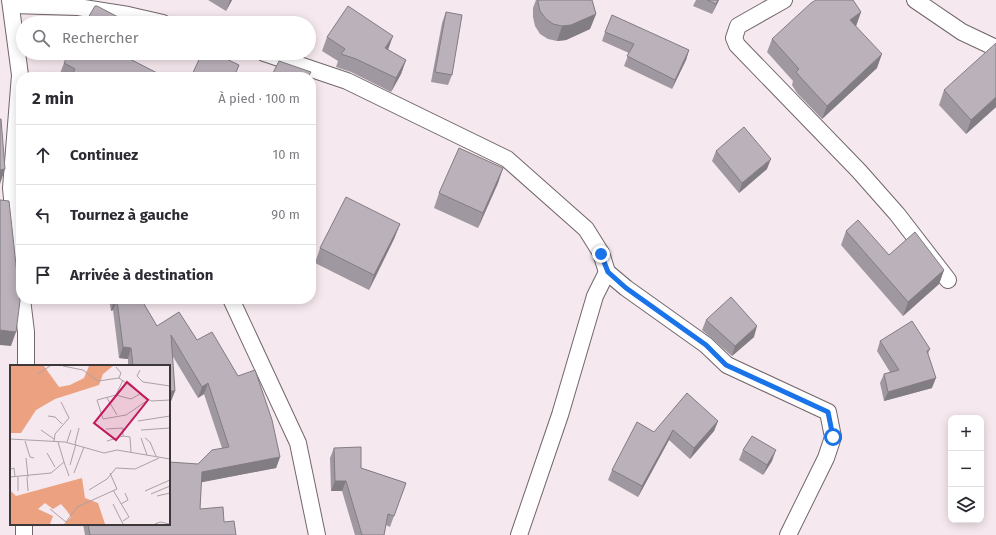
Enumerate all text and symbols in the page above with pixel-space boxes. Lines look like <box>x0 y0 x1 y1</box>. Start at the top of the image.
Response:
search box <box>16 16 316 60</box>
icon: search <box>30 27 52 49</box>
text: Rechercher <box>62 29 138 47</box>
text: 2 min <box>32 88 74 109</box>
text: À pied · 100 m <box>218 91 300 106</box>
icon: ahead <box>32 144 54 166</box>
text: Continuez <box>70 146 138 164</box>
text: 10 m <box>273 147 300 162</box>
icon: left <box>32 204 54 226</box>
text: Tournez à gauche <box>70 206 189 224</box>
text: 90 m <box>271 207 300 222</box>
route end <box>592 245 610 263</box>
icon: arrive <box>32 264 54 286</box>
text: Arrivée à destination <box>70 266 213 284</box>
inset map <box>10 365 170 525</box>
map controls <box>948 415 984 523</box>
button: + <box>948 415 984 451</box>
route start <box>824 428 842 446</box>
button: − <box>948 451 984 487</box>
button: layers <box>948 487 984 523</box>

